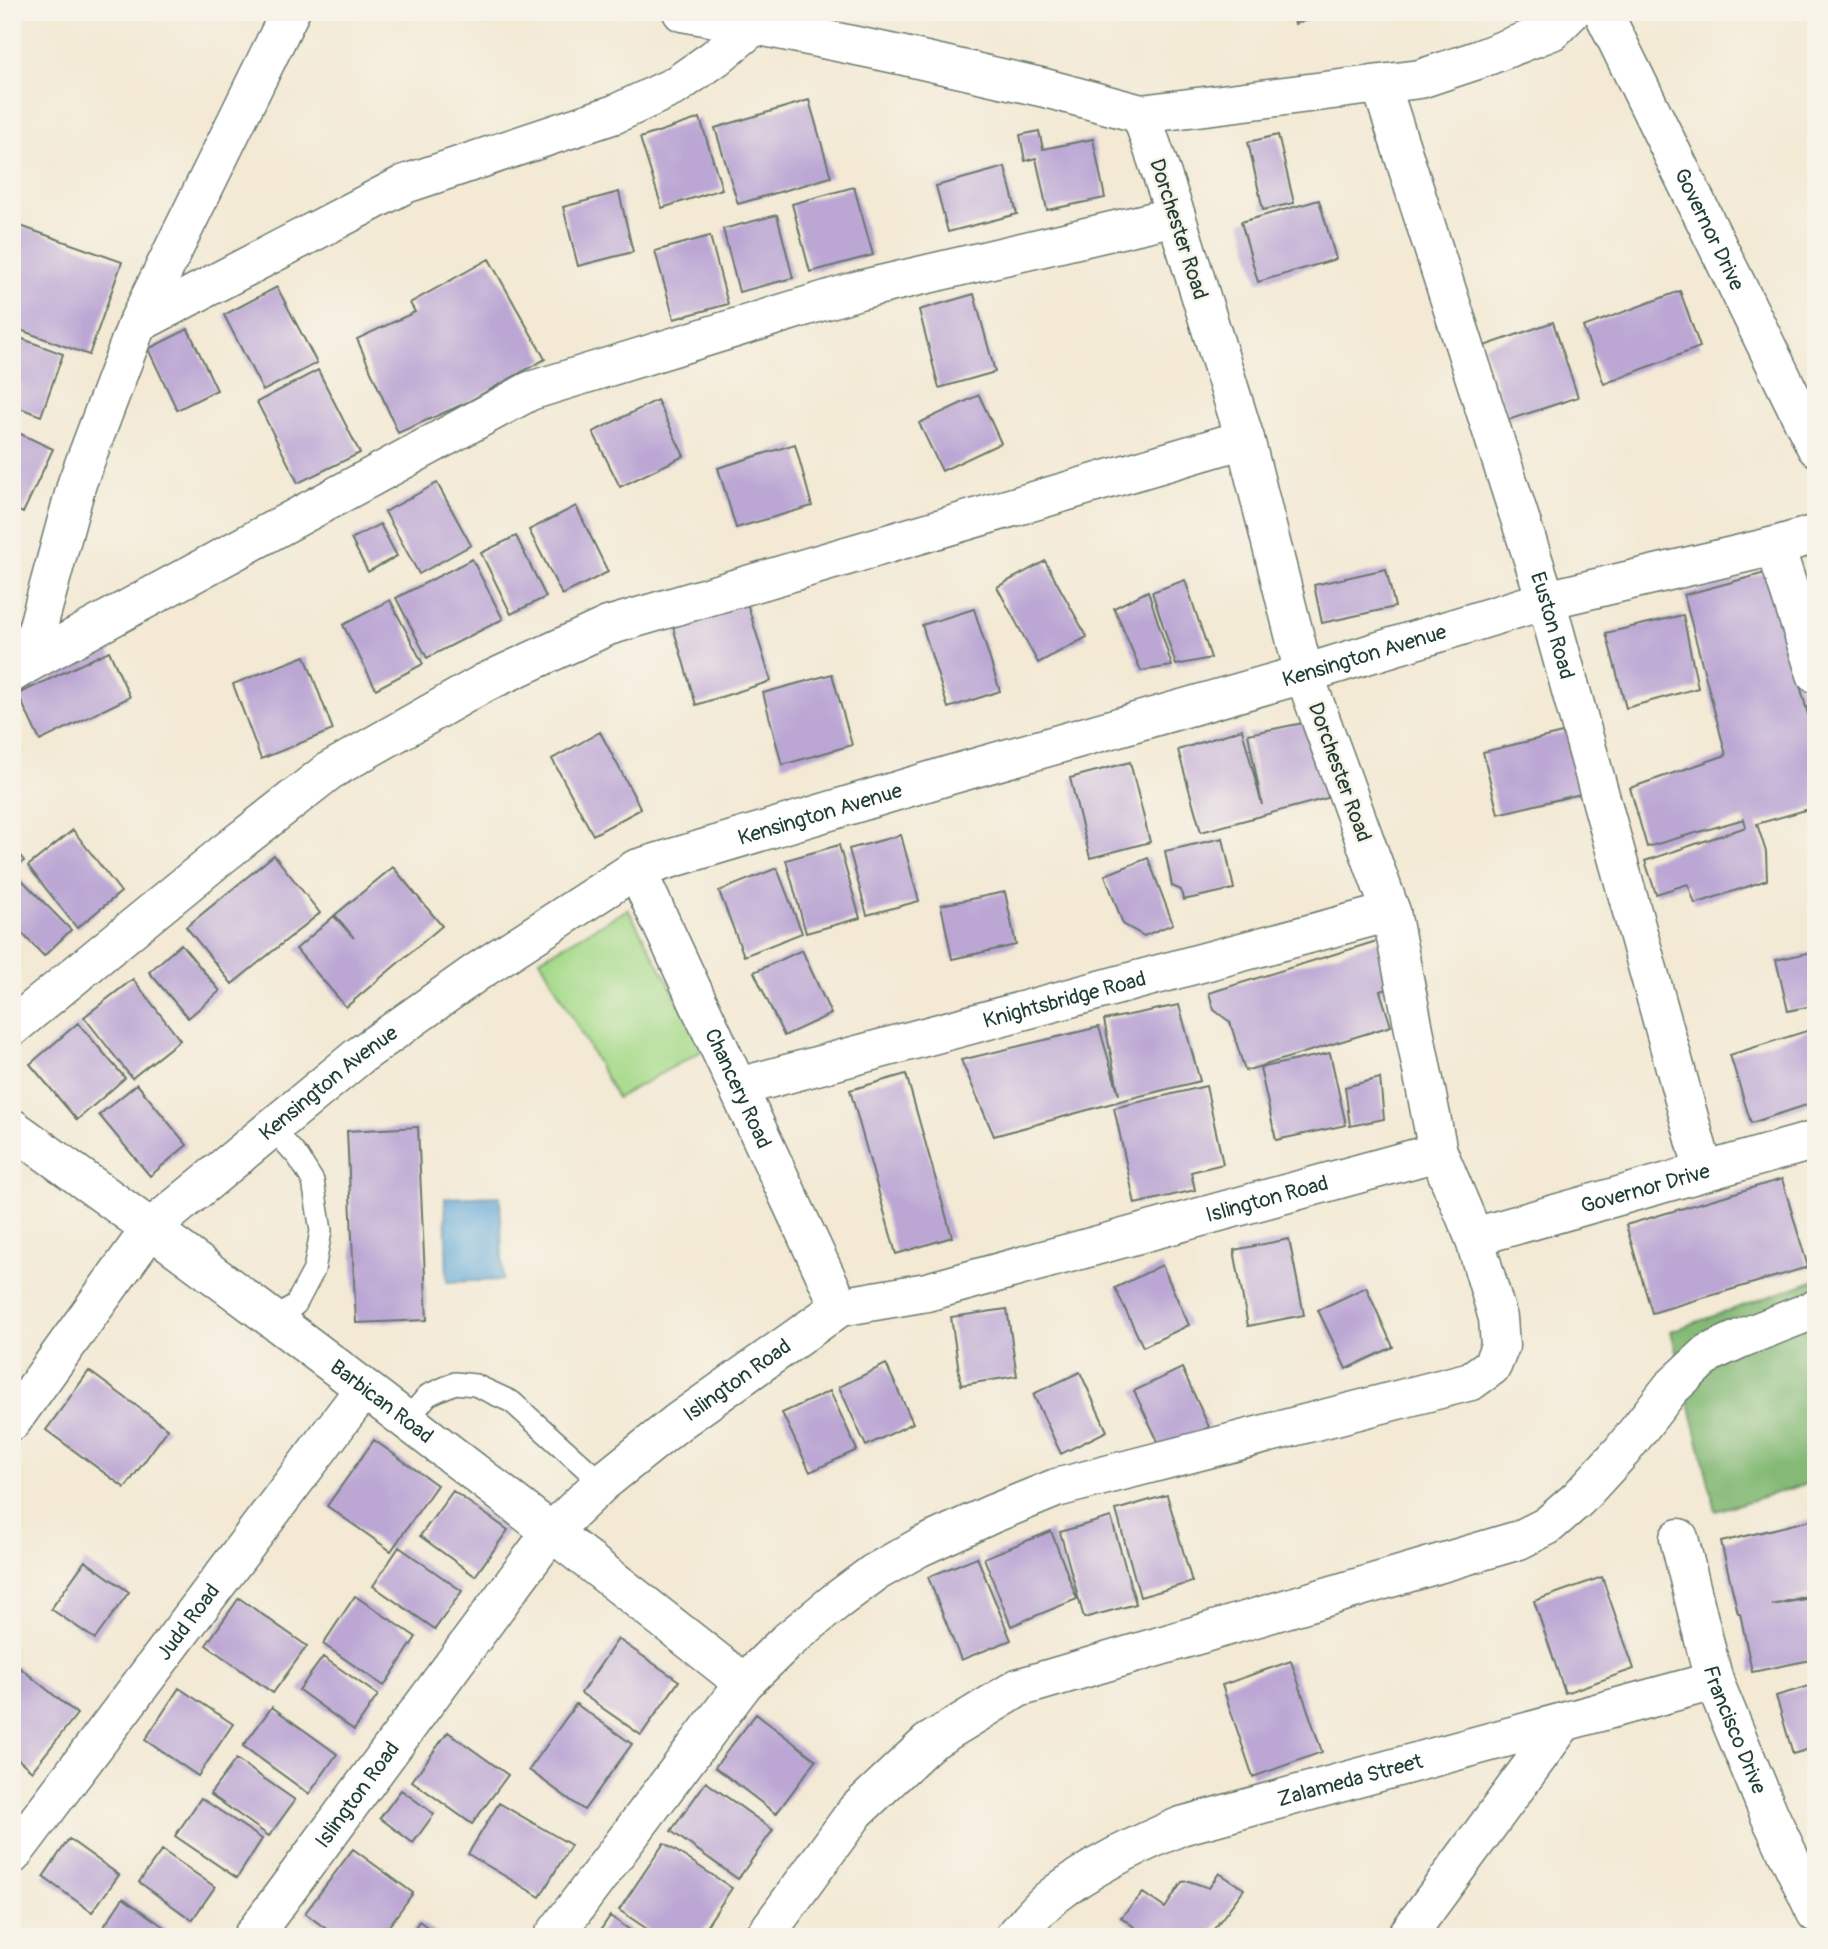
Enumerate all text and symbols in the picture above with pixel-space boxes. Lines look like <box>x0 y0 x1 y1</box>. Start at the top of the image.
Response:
street label: Dorchester Road <box>1143 155 1214 303</box>
street label: Governor Drive <box>1668 164 1751 296</box>
street label: Euston Road <box>1524 568 1580 682</box>
street label: Kensington Avenue <box>1279 618 1450 693</box>
street label: Dorchester Road <box>1302 699 1377 846</box>
street label: Kensington Avenue <box>735 777 906 852</box>
street label: Knightsbridge Road <box>980 965 1149 1035</box>
street label: Kensington Avenue <box>254 1019 404 1147</box>
street label: Chancery Road <box>698 1024 777 1153</box>
street label: Governor Drive <box>1578 1158 1714 1220</box>
street label: Islington Road <box>1203 1170 1331 1229</box>
street label: Islington Road <box>678 1333 796 1428</box>
street label: Barbican Road <box>324 1354 439 1450</box>
street label: Judd Road <box>151 1579 226 1666</box>
street label: Francisco Drive <box>1697 1663 1773 1799</box>
street label: Islington Road <box>309 1736 406 1854</box>
street label: Zalameda Street <box>1274 1748 1426 1813</box>

